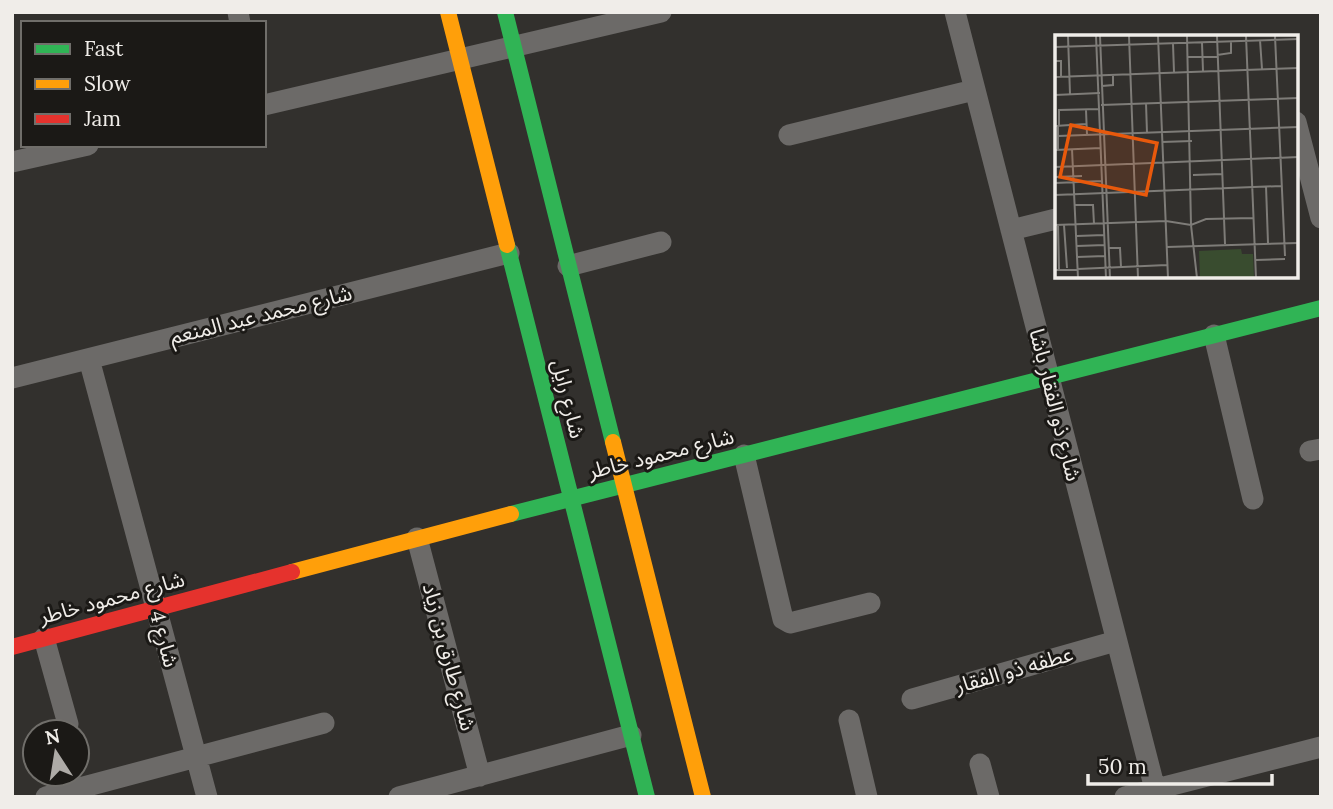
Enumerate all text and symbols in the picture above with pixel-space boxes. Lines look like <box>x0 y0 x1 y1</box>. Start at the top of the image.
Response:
legend <box>21 21 266 147</box>
text: Fast <box>84 35 124 62</box>
inset map <box>1055 35 1298 278</box>
text: Slow <box>84 70 131 97</box>
text: Jam <box>83 105 121 132</box>
street label: شارع محمد عبد المنعم <box>167 279 355 352</box>
street label: شارع ذو الفقار باشا <box>1022 326 1087 484</box>
street label: شارع رايل <box>544 357 591 442</box>
street label: شارع محمود خاطر <box>584 422 737 487</box>
street label: شارع محمود خاطر <box>35 565 188 632</box>
street label: شارع طارق بن زياد <box>415 580 482 734</box>
street label: شارع 4 <box>142 607 185 671</box>
street label: عطفه ذو الفقار <box>951 640 1076 700</box>
north arrow <box>21 718 91 788</box>
text: N <box>43 723 62 750</box>
scale bar <box>1088 742 1272 786</box>
text: 50 m <box>1098 753 1147 780</box>

